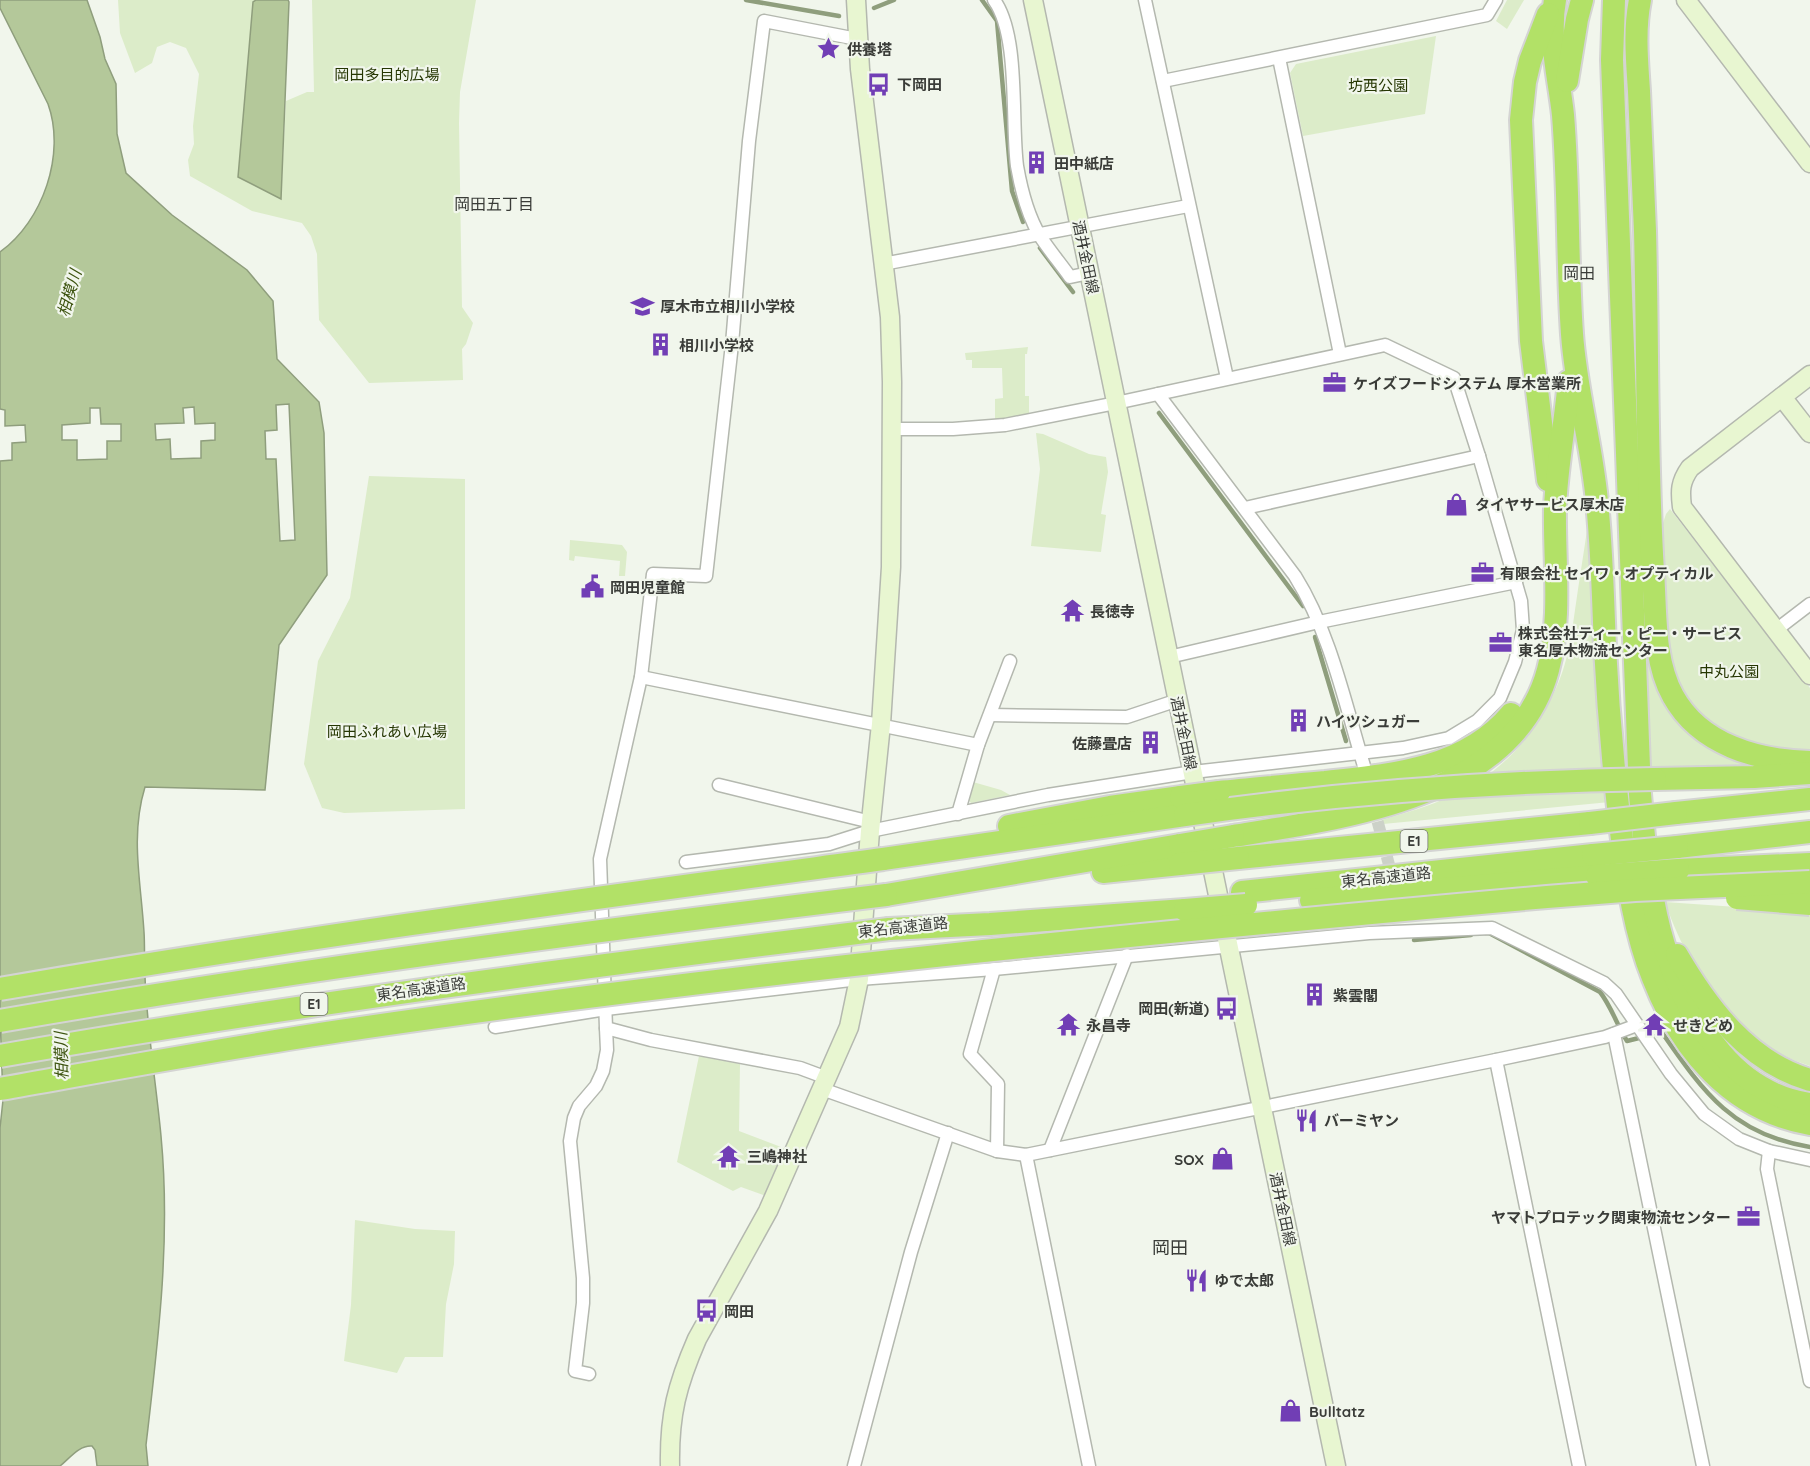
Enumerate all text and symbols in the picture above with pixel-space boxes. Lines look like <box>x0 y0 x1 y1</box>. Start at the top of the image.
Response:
place icon: 供養塔 <box>816 36 842 62</box>
place label: 供養塔 <box>847 40 892 59</box>
park label: 岡田多目的広場 <box>334 65 440 84</box>
bus stop icon: 下岡田 <box>866 71 892 97</box>
place label: 下岡田 <box>897 75 942 94</box>
park label: 坊西公園 <box>1348 76 1408 95</box>
building icon: 田中紙店 <box>1023 150 1049 176</box>
place label: 田中紙店 <box>1054 154 1114 173</box>
district label: 岡田五丁目 <box>454 194 534 214</box>
street label: 酒井金田線 <box>1069 218 1103 296</box>
district label: 岡田 <box>1563 263 1595 283</box>
water label: 相模川 <box>53 265 86 319</box>
school or university icon: 厚木市立相川小学校 <box>629 293 655 319</box>
place label: 厚木市立相川小学校 <box>660 297 795 316</box>
building icon: 相川小学校 <box>648 332 674 358</box>
place label: 相川小学校 <box>679 336 754 355</box>
office icon: ケイズフードシステム 厚木営業所 <box>1322 370 1348 396</box>
place label: ケイズフードシステム 厚木営業所 <box>1353 374 1581 393</box>
shop icon: タイヤサービス厚木店 <box>1444 491 1470 517</box>
place label: タイヤサービス厚木店 <box>1475 495 1625 514</box>
office icon: 有限会社 セイワ・オプティカル <box>1469 560 1495 586</box>
place label: 有限会社 セイワ・オプティカル <box>1500 564 1713 583</box>
public building icon: 岡田児童館 <box>579 574 605 600</box>
place label: 岡田児童館 <box>610 578 685 597</box>
temple icon: 長徳寺 <box>1059 598 1085 624</box>
place label: 長徳寺 <box>1090 602 1135 621</box>
place label: 株式会社ティー・ピー・サービス 東名厚木物流センター <box>1518 624 1742 660</box>
office icon: 株式会社ティー・ピー・サービス 東名厚木物流センター <box>1487 629 1513 655</box>
park label: 中丸公園 <box>1699 662 1759 681</box>
street label: 酒井金田線 <box>1167 694 1201 772</box>
building icon: ハイツシュガー <box>1285 708 1311 734</box>
place label: ハイツシュガー <box>1316 712 1421 731</box>
park label: 岡田ふれあい広場 <box>327 722 447 741</box>
building icon: 佐藤畳店 <box>1137 730 1163 756</box>
place label: 佐藤畳店 <box>1072 734 1132 753</box>
road number: E1 <box>1400 830 1428 852</box>
street label: 東名高速道路 <box>1340 863 1432 891</box>
street label: 東名高速道路 <box>857 913 949 941</box>
street label: 東名高速道路 <box>375 973 467 1005</box>
building icon: 紫雲閣 <box>1302 982 1328 1008</box>
place label: 紫雲閣 <box>1333 986 1378 1005</box>
road number: E1 <box>300 993 328 1015</box>
bus stop icon: 岡田(新道) <box>1214 995 1240 1021</box>
place label: 岡田(新道) <box>1138 999 1209 1018</box>
temple icon: 永昌寺 <box>1055 1012 1081 1038</box>
temple icon: せきどめ <box>1642 1012 1668 1038</box>
place label: 永昌寺 <box>1086 1016 1131 1035</box>
place label: せきどめ <box>1673 1016 1733 1035</box>
water label: 相模川 <box>50 1030 72 1080</box>
restaurant icon: バーミヤン <box>1293 1107 1319 1133</box>
place label: バーミヤン <box>1324 1111 1399 1130</box>
temple icon: 三嶋神社 <box>716 1143 742 1169</box>
shop icon: SOX <box>1209 1146 1235 1172</box>
place label: 三嶋神社 <box>747 1147 807 1166</box>
place label: SOX <box>1174 1150 1204 1169</box>
street label: 酒井金田線 <box>1266 1170 1300 1248</box>
office icon: ヤマトプロテック関東物流センター <box>1736 1204 1762 1230</box>
place label: ヤマトプロテック関東物流センター <box>1491 1208 1731 1227</box>
district label: 岡田 <box>1152 1236 1188 1259</box>
restaurant icon: ゆで太郎 <box>1183 1267 1209 1293</box>
place label: ゆで太郎 <box>1214 1271 1274 1290</box>
bus stop icon: 岡田 <box>693 1298 719 1324</box>
place label: 岡田 <box>724 1302 754 1321</box>
shop icon: Bulltatz <box>1278 1398 1304 1424</box>
place label: Bulltatz <box>1309 1402 1365 1421</box>

